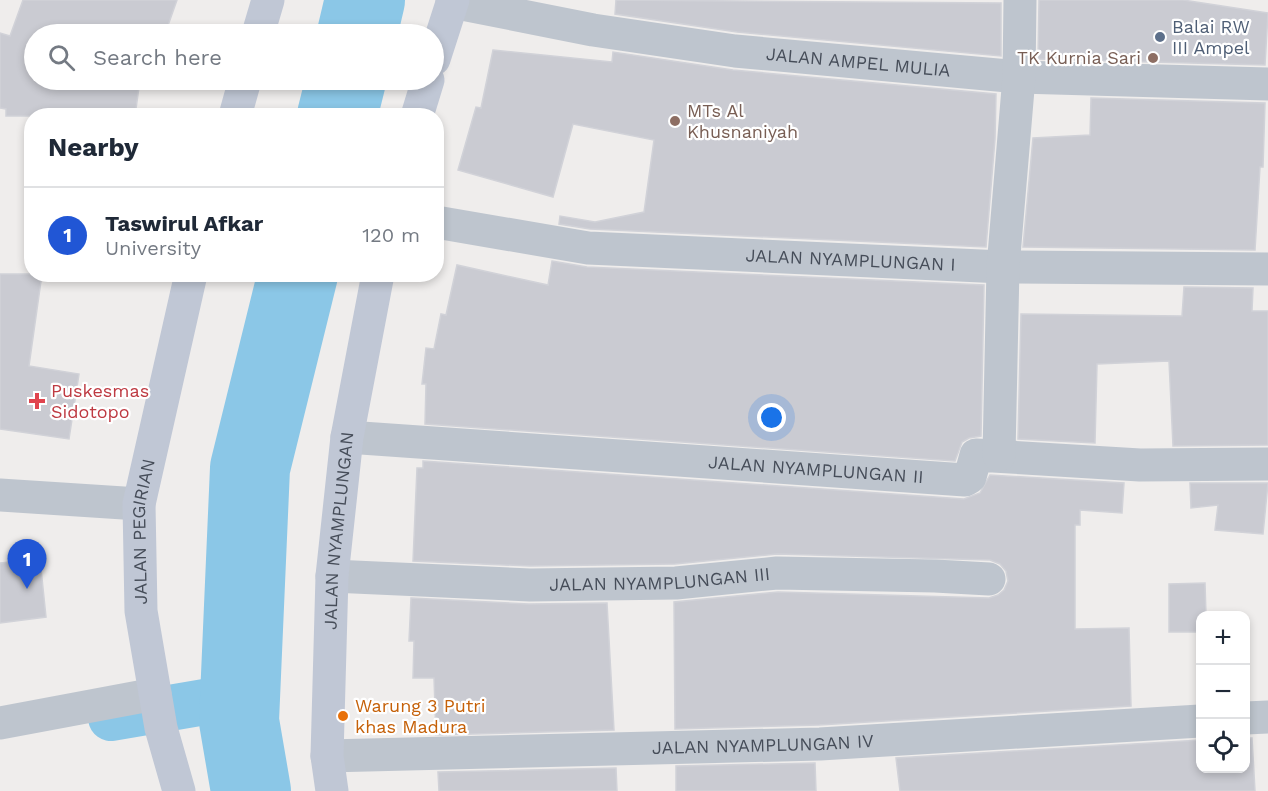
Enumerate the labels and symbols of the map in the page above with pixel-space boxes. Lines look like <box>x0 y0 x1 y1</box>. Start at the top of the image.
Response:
place label: Balai RW III Ampel <box>1172 16 1250 58</box>
marker: Balai RW III Ampel <box>1153 30 1167 44</box>
street label: JALAN AMPEL MULIA <box>765 43 952 81</box>
place label: TK Kurnia Sari <box>1017 47 1141 68</box>
marker: TK Kurnia Sari <box>1146 51 1160 65</box>
place label: MTs Al Khusnaniyah <box>687 100 798 142</box>
marker: MTs Al Khusnaniyah <box>668 114 682 128</box>
street label: JALAN NYAMPLUNGAN I <box>745 244 956 275</box>
place label: Puskesmas Sidotopo <box>51 380 149 422</box>
marker: Puskesmas Sidotopo <box>28 392 46 410</box>
your location <box>757 403 786 432</box>
street label: JALAN NYAMPLUNGAN <box>320 431 358 630</box>
street label: JALAN NYAMPLUNGAN II <box>708 451 924 487</box>
street label: JALAN PEGIRIAN <box>128 457 159 605</box>
pin: 1 <box>8 540 46 589</box>
street label: JALAN NYAMPLUNGAN III <box>549 563 771 595</box>
place label: Warung 3 Putri khas Madura <box>355 695 485 737</box>
marker: Warung 3 Putri khas Madura <box>336 709 350 723</box>
street label: JALAN NYAMPLUNGAN IV <box>652 730 875 758</box>

